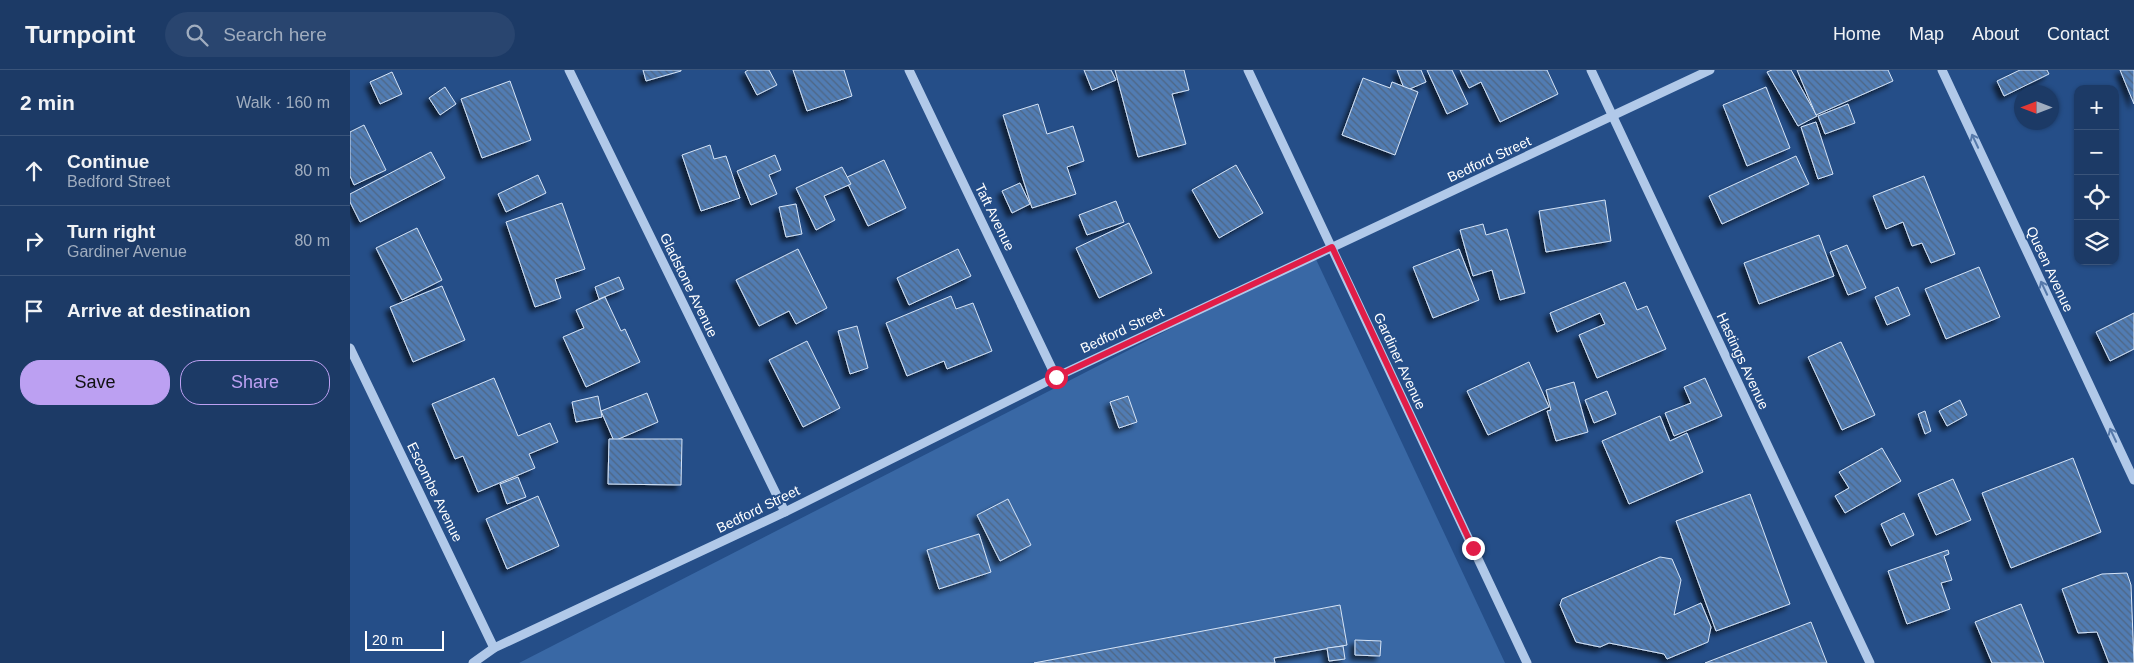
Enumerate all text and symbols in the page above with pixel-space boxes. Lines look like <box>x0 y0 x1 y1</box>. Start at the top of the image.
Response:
search box <box>165 12 515 57</box>
text: Turnpoint <box>25 21 135 48</box>
icon: search <box>183 21 211 49</box>
text: Search here <box>223 24 327 45</box>
text: Home <box>1833 24 1881 44</box>
text: Map <box>1909 24 1944 44</box>
text: About <box>1972 24 2019 44</box>
text: Contact <box>2047 24 2109 44</box>
north arrow <box>2014 85 2059 130</box>
map controls <box>2074 85 2119 265</box>
button: + <box>2074 85 2119 130</box>
text: 2 min <box>20 91 75 114</box>
text: Walk · 160 m <box>236 94 330 111</box>
button: − <box>2074 130 2119 175</box>
street label: Bedford Street <box>1445 133 1533 185</box>
one-way arrow <box>1970 134 1979 149</box>
text: Continue <box>67 151 149 172</box>
icon: ahead <box>20 157 48 185</box>
text: 80 m <box>294 162 330 179</box>
text: Bedford Street <box>67 173 170 190</box>
button: locate <box>2074 175 2119 220</box>
street label: Taft Avenue <box>972 181 1018 253</box>
button: layers <box>2074 220 2119 265</box>
text: Turn right <box>67 221 155 242</box>
street label: Queen Avenue <box>2023 224 2077 314</box>
icon: right <box>20 227 48 255</box>
street label: Gladstone Avenue <box>657 230 721 340</box>
text: 80 m <box>294 232 330 249</box>
text: Gardiner Avenue <box>67 243 187 260</box>
one-way arrow <box>2039 281 2048 296</box>
icon: arrive <box>20 297 48 325</box>
text: Arrive at destination <box>67 300 251 321</box>
street label: Bedford Street <box>1078 304 1166 356</box>
street label: Gardiner Avenue <box>1371 310 1429 412</box>
street label: Hastings Avenue <box>1714 310 1772 412</box>
button: Save <box>20 360 170 405</box>
button: Share <box>180 360 330 405</box>
route start <box>1045 366 1068 389</box>
one-way arrow <box>2108 428 2118 443</box>
street label: Escombe Avenue <box>404 440 466 545</box>
street label: Bedford Street <box>714 482 802 536</box>
route end <box>1462 537 1485 560</box>
scale bar <box>365 628 444 651</box>
text: 20 m <box>372 632 403 648</box>

